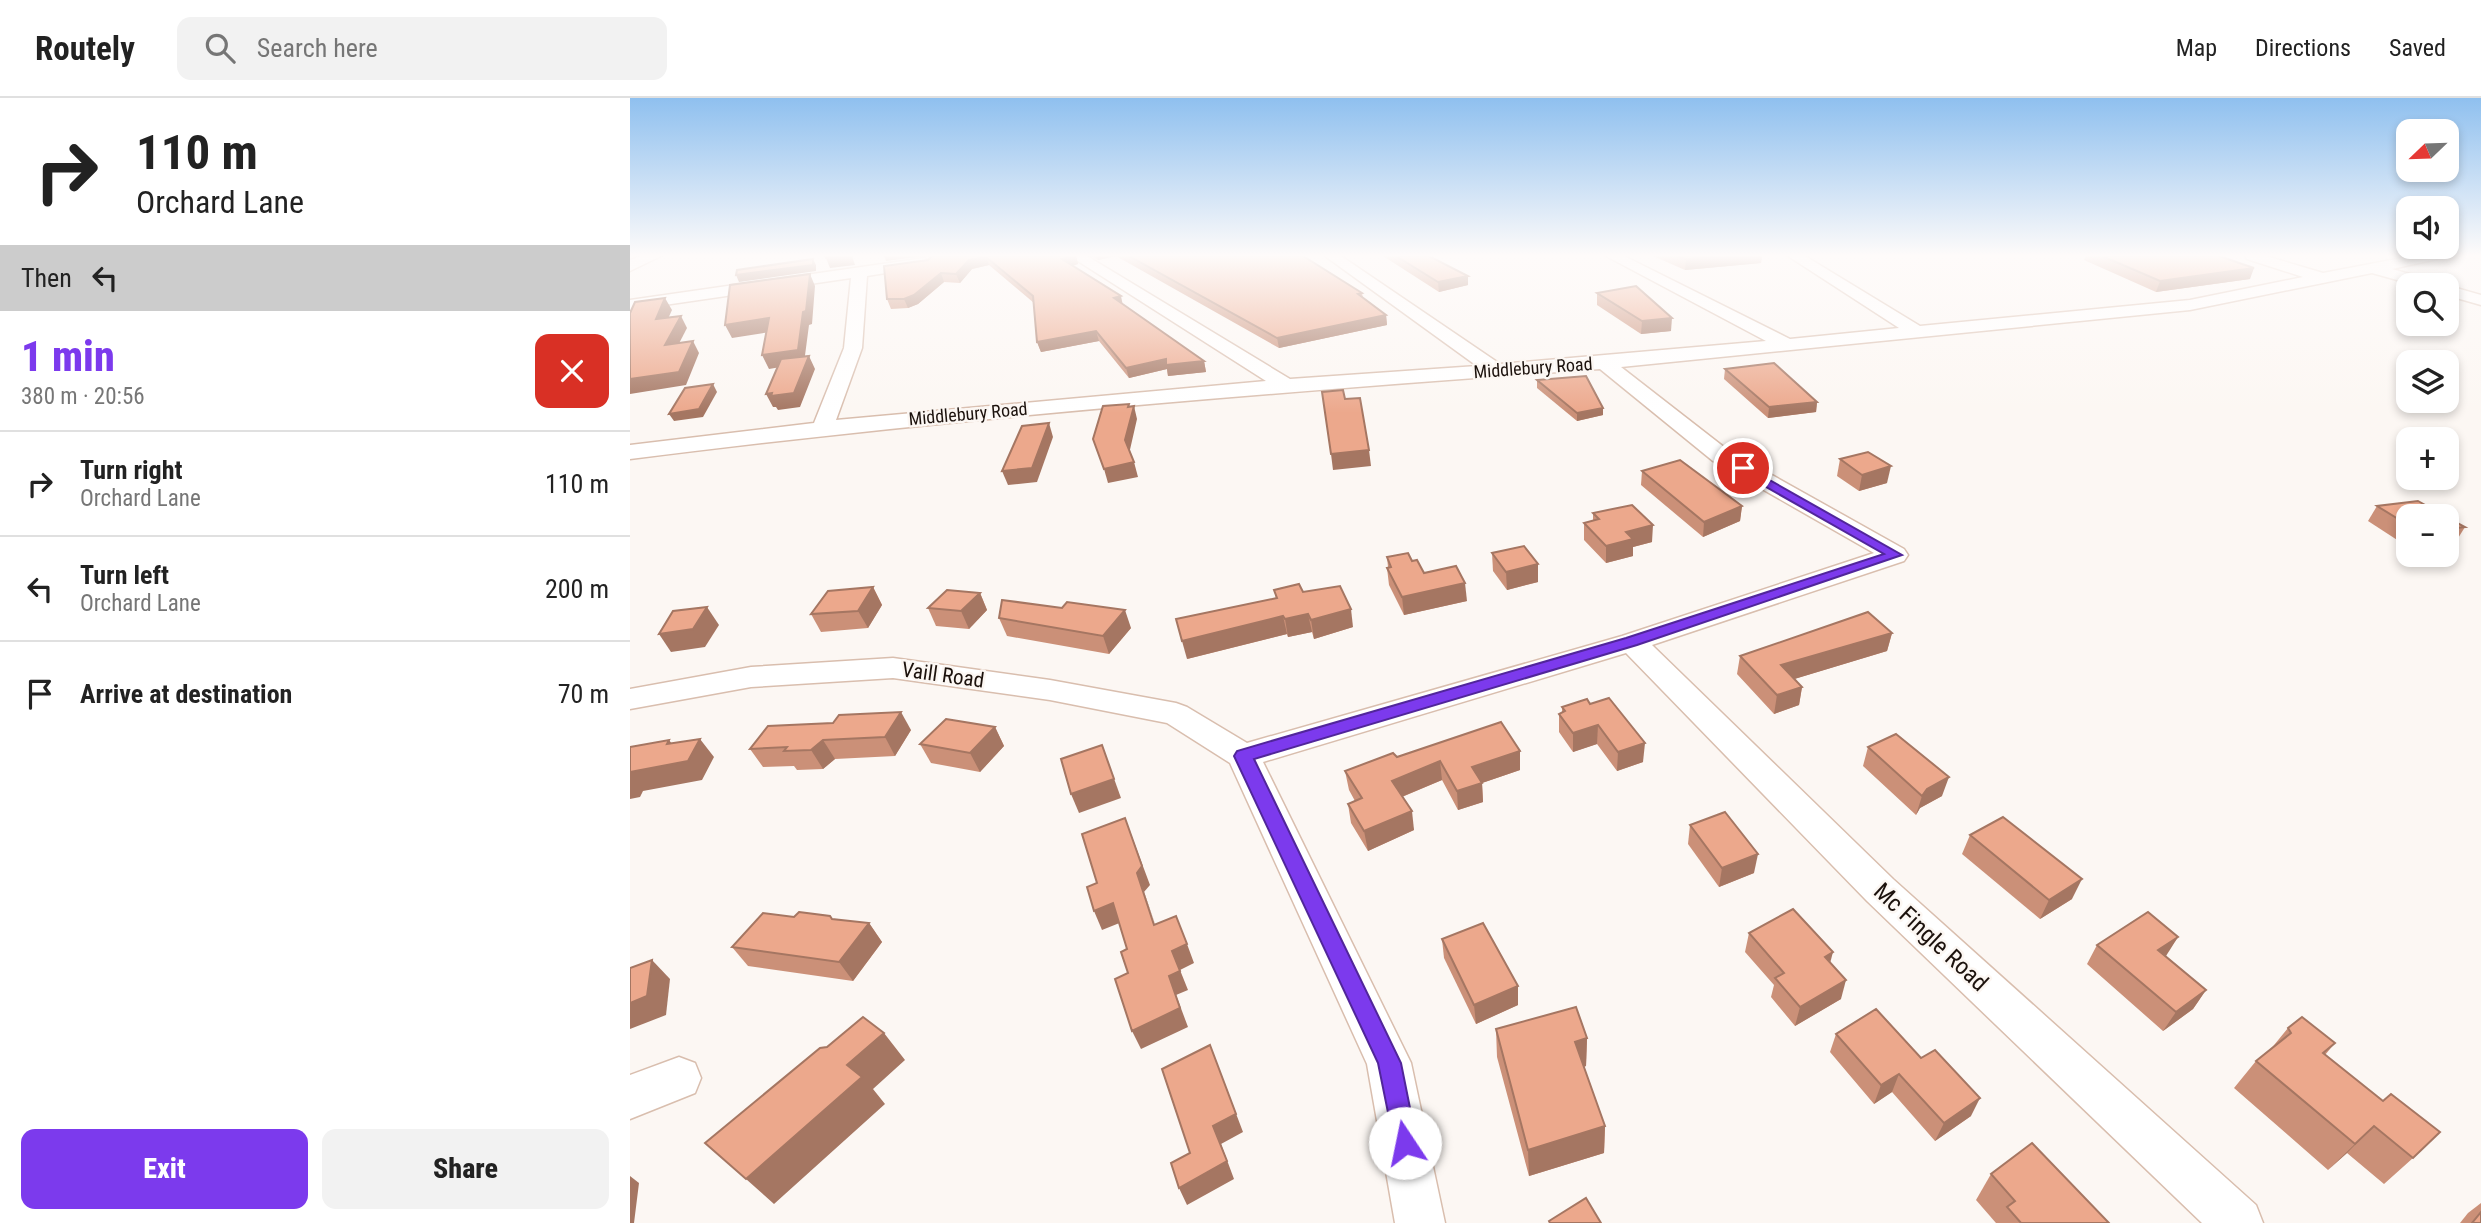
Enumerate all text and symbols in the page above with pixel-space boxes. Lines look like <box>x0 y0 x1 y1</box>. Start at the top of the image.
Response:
search box <box>177 17 667 80</box>
text: Routely <box>35 29 135 68</box>
icon: search <box>201 29 239 67</box>
text: Search here <box>257 33 378 63</box>
text: Map <box>2176 34 2217 62</box>
text: Directions <box>2255 34 2351 62</box>
text: Saved <box>2389 34 2446 62</box>
north arrow <box>2396 119 2459 182</box>
map controls <box>2396 119 2459 567</box>
text: 110 m <box>136 124 258 181</box>
icon: right <box>21 126 112 217</box>
text: Orchard Lane <box>136 183 304 221</box>
button: sound <box>2396 196 2459 259</box>
icon: left <box>86 259 124 297</box>
text: Then <box>21 263 72 293</box>
button: search <box>2396 273 2459 336</box>
text: 1 min <box>21 332 115 381</box>
button: close <box>535 334 609 408</box>
button: layers <box>2396 350 2459 413</box>
street label: Middlebury Road <box>1473 353 1593 382</box>
text: 380 m · 20:56 <box>21 383 145 410</box>
street label: Middlebury Road <box>908 398 1028 429</box>
button: + <box>2396 427 2459 490</box>
pin <box>1713 438 1773 498</box>
icon: arrive <box>1724 449 1762 487</box>
text: Turn right <box>80 455 182 485</box>
icon: right <box>21 465 59 503</box>
text: 110 m <box>545 469 609 499</box>
text: Orchard Lane <box>80 485 201 512</box>
button: − <box>2396 504 2459 567</box>
text: Turn left <box>80 560 169 590</box>
icon: left <box>21 570 59 608</box>
text: 200 m <box>545 574 609 604</box>
text: Orchard Lane <box>80 590 201 617</box>
street label: Vaill Road <box>900 657 986 693</box>
icon: arrive <box>21 675 59 713</box>
text: Arrive at destination <box>80 679 292 709</box>
text: 70 m <box>558 679 609 709</box>
street label: Mc Fingle Road <box>1868 877 1994 997</box>
position arrow <box>1368 1106 1442 1180</box>
button: Exit <box>21 1129 308 1209</box>
button: Share <box>322 1129 609 1209</box>

